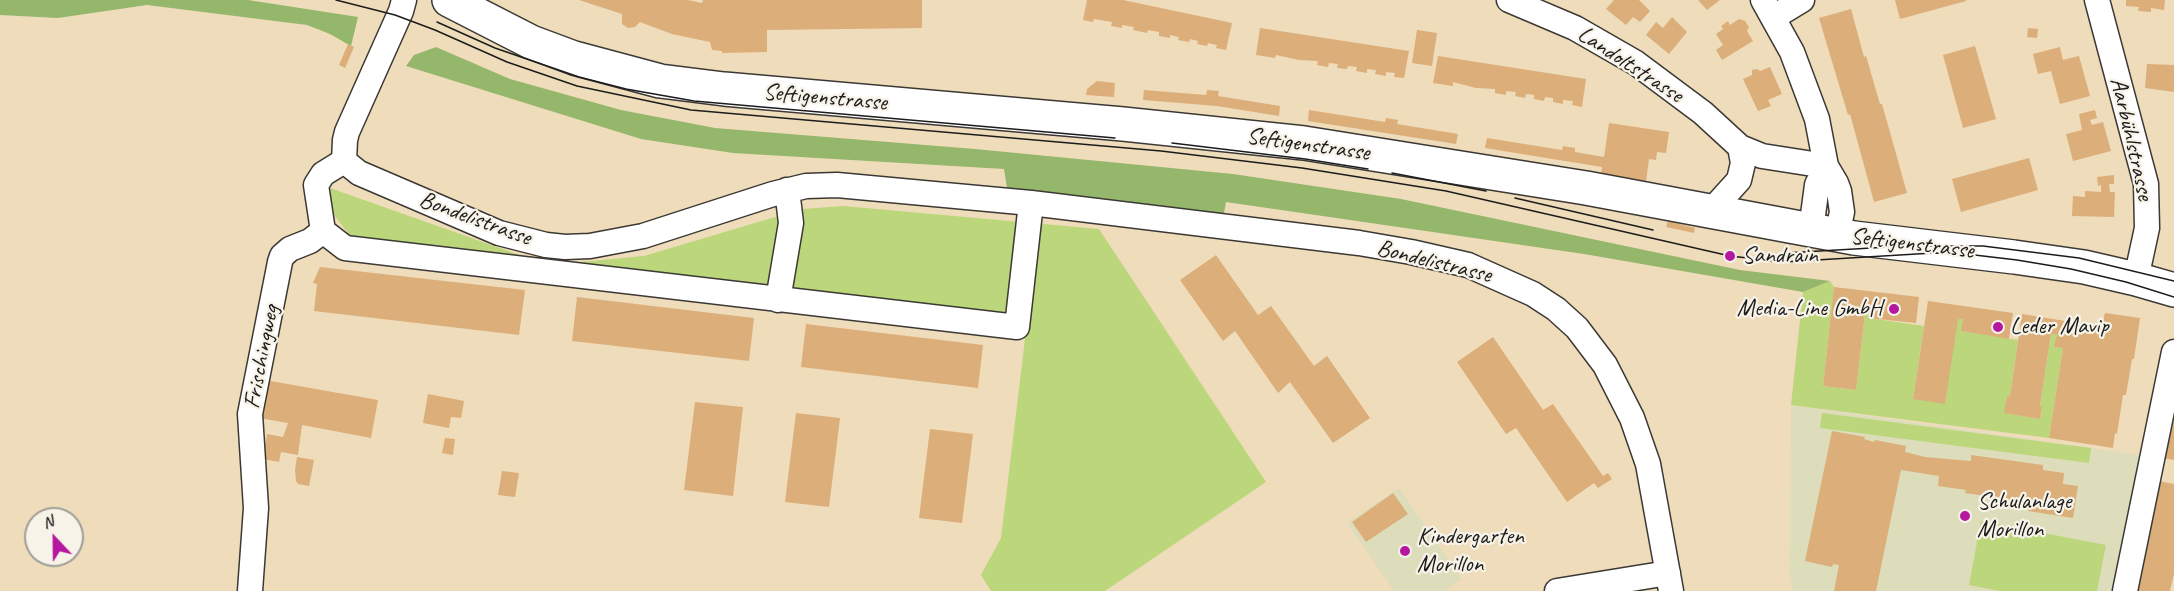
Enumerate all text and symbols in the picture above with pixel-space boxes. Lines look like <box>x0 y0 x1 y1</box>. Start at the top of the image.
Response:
street label: Landoltstrasse <box>1572 20 1688 110</box>
street label: Aarbühlstrasse <box>2103 75 2159 203</box>
street label: Seftigenstrasse <box>762 78 888 118</box>
street label: Seftigenstrasse <box>1245 122 1371 168</box>
street label: Bondelistrasse <box>415 185 535 253</box>
street label: Seftigenstrasse <box>1849 222 1975 266</box>
street label: Bondelistrasse <box>1374 234 1494 290</box>
place label: Sandrain <box>1742 242 1818 270</box>
marker: Sandrain <box>1723 249 1737 263</box>
place label: Media-Line GmbH <box>1737 295 1882 323</box>
marker: Media-Line GmbH <box>1887 302 1901 316</box>
street label: Frischingweg <box>238 303 286 411</box>
place label: Leder Mavip <box>2010 313 2108 341</box>
marker: Leder Mavip <box>1991 320 2005 334</box>
place label: Schulanlage Morillon <box>1977 488 2071 544</box>
north arrow <box>24 507 84 567</box>
marker: Schulanlage Morillon <box>1958 509 1972 523</box>
text: N <box>40 511 56 533</box>
place label: Kindergarten Morillon <box>1417 523 1524 579</box>
marker: Kindergarten Morillon <box>1398 544 1412 558</box>

